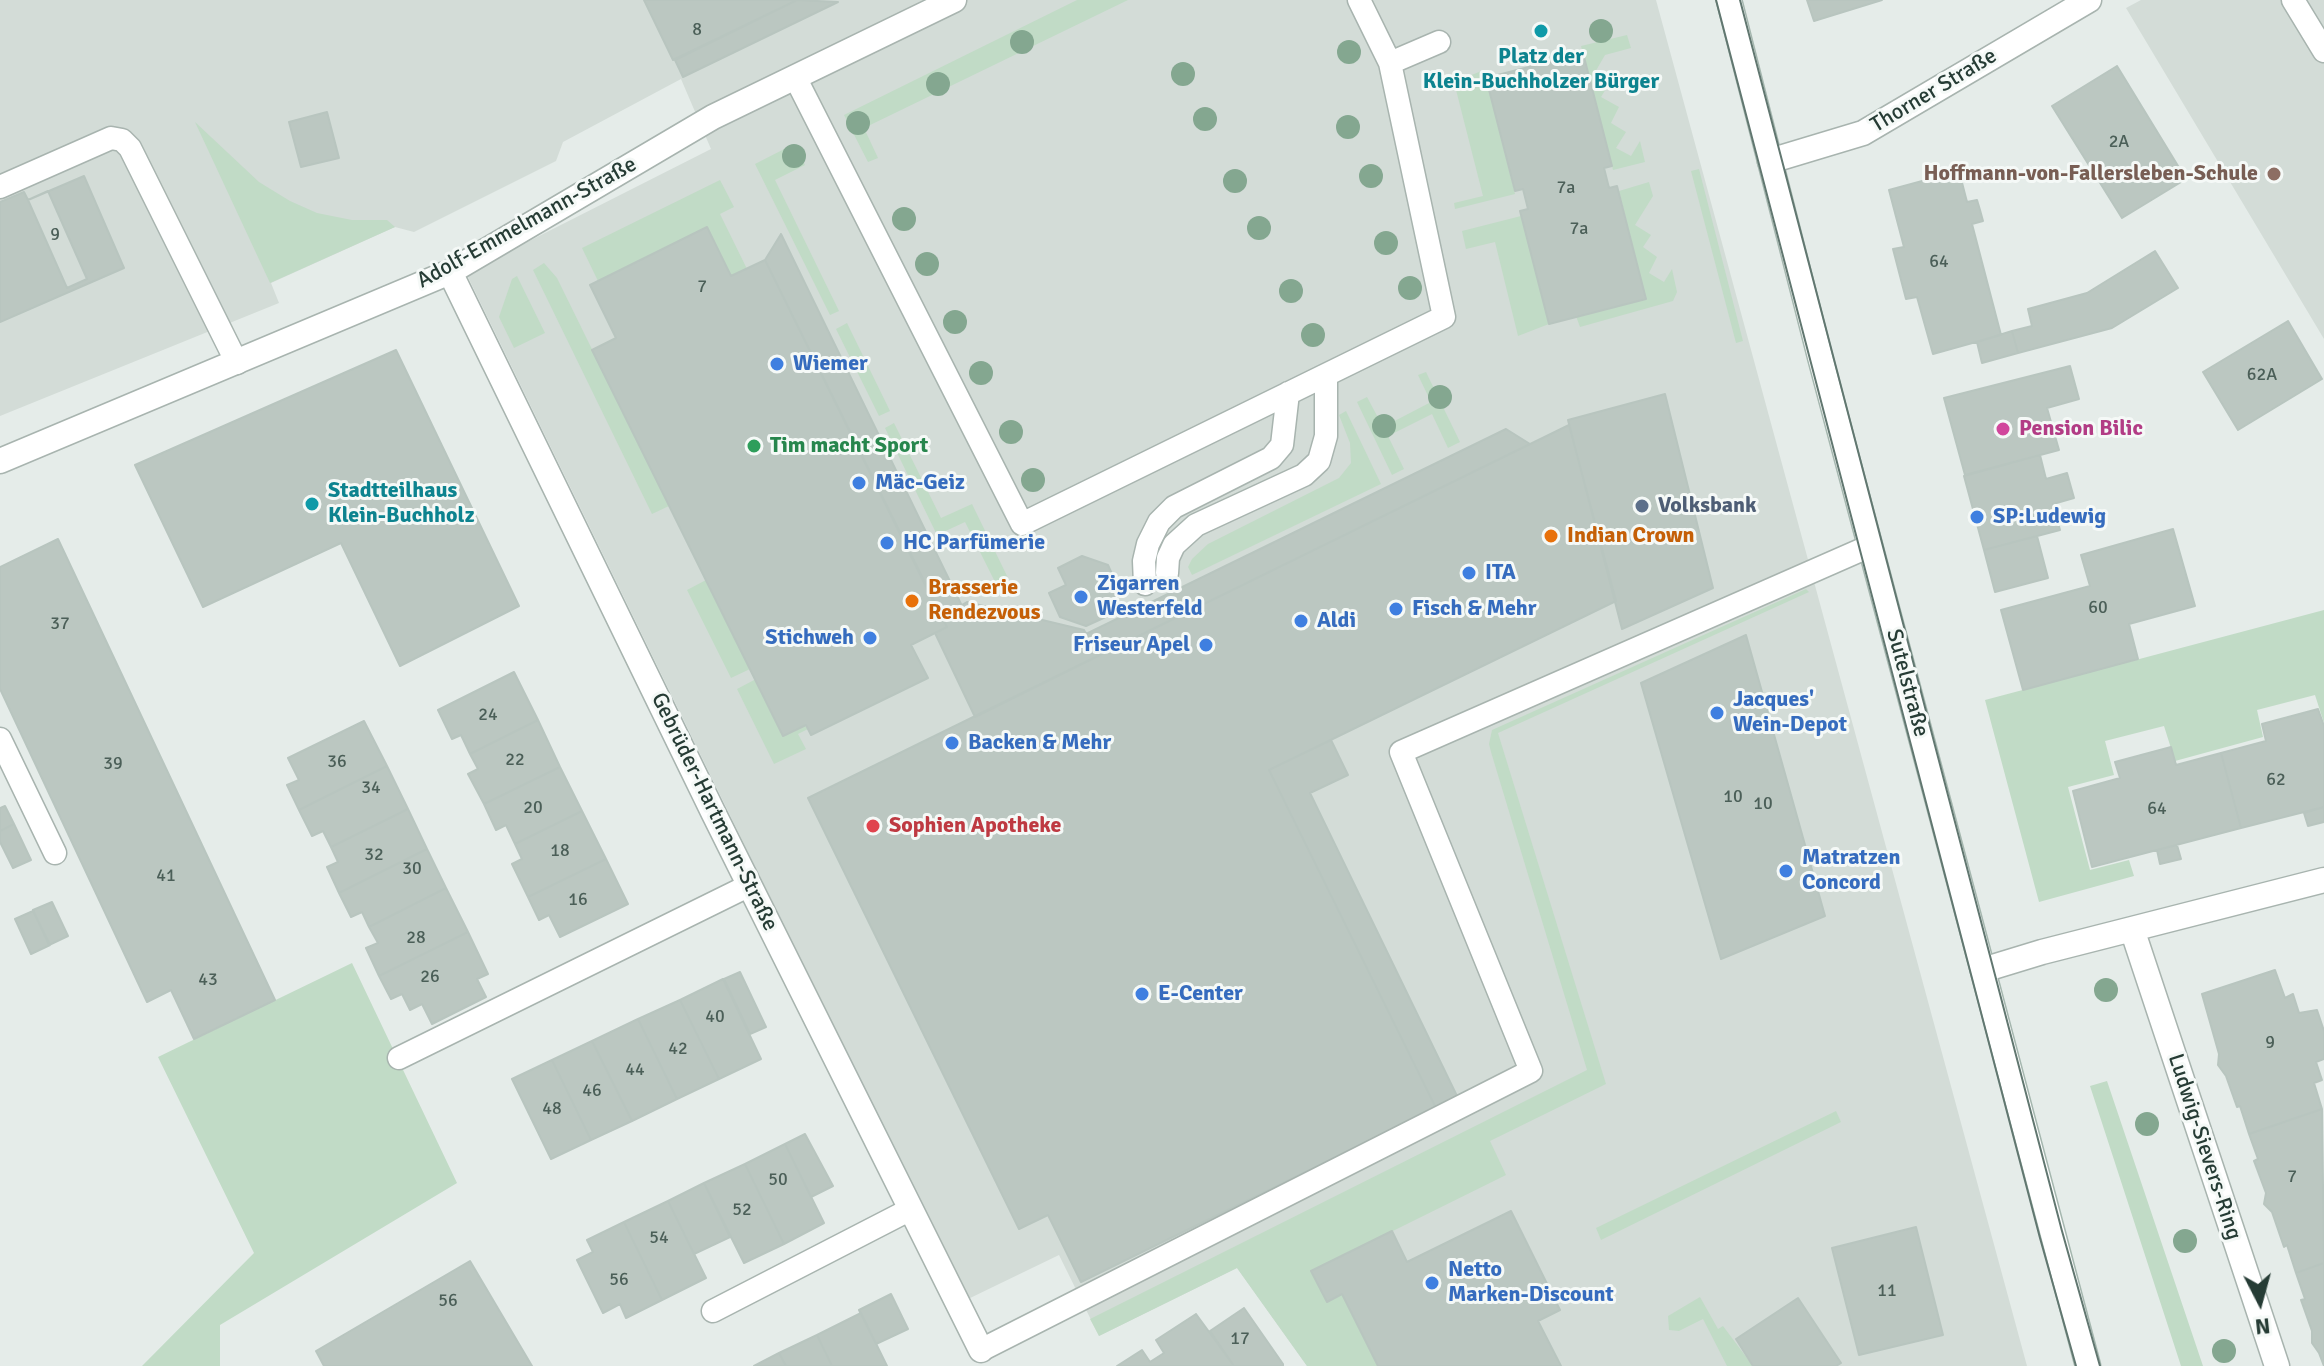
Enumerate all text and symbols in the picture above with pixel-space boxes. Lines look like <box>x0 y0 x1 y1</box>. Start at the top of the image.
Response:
house number: 8 <box>692 19 702 41</box>
marker: Platz der Klein-Buchholzer Bürger <box>1532 22 1550 40</box>
street label: Thorner Straße <box>1866 43 2002 139</box>
place label: Platz der Klein-Buchholzer Bürger <box>1423 44 1659 96</box>
house number: 2A <box>2109 131 2129 153</box>
street label: Adolf-Emmelmann-Straße <box>413 152 641 294</box>
place label: Hoffmann-von-Fallersleben-Schule <box>1923 161 2258 187</box>
marker: Hoffmann-von-Fallersleben-Schule <box>2265 165 2283 183</box>
house number: 7a <box>1557 177 1575 199</box>
house number: 7a <box>1570 218 1588 240</box>
house number: 9 <box>50 224 60 246</box>
house number: 64 <box>1929 251 1949 273</box>
house number: 7 <box>697 276 707 298</box>
place label: Wiemer <box>793 351 868 377</box>
marker: Wiemer <box>768 355 786 373</box>
house number: 62A <box>2247 364 2277 386</box>
place label: Pension Bilic <box>2019 416 2143 442</box>
marker: Pension Bilic <box>1994 420 2012 438</box>
place label: Tim macht Sport <box>770 433 928 459</box>
marker: Tim macht Sport <box>745 437 763 455</box>
place label: Mäc-Geiz <box>875 470 965 496</box>
marker: Mäc-Geiz <box>850 474 868 492</box>
place label: Stadtteilhaus Klein-Buchholz <box>328 478 475 530</box>
place label: Volksbank <box>1658 493 1757 519</box>
marker: Stadtteilhaus Klein-Buchholz <box>303 495 321 513</box>
marker: Volksbank <box>1633 497 1651 515</box>
place label: SP:Ludewig <box>1993 504 2106 530</box>
marker: SP:Ludewig <box>1968 508 1986 526</box>
place label: Indian Crown <box>1567 523 1695 549</box>
marker: Indian Crown <box>1542 527 1560 545</box>
place label: HC Parfümerie <box>903 530 1045 556</box>
marker: HC Parfümerie <box>878 534 896 552</box>
place label: ITA <box>1485 560 1516 586</box>
marker: ITA <box>1460 564 1478 582</box>
place label: Zigarren Westerfeld <box>1097 571 1203 622</box>
place label: Brasserie Rendezvous <box>928 575 1040 626</box>
marker: Zigarren Westerfeld <box>1072 588 1090 606</box>
marker: Brasserie Rendezvous <box>903 592 921 610</box>
place label: Fisch & Mehr <box>1412 596 1537 622</box>
house number: 60 <box>2088 597 2108 619</box>
marker: Fisch & Mehr <box>1387 600 1405 618</box>
place label: Aldi <box>1317 608 1356 634</box>
marker: Aldi <box>1292 612 1310 630</box>
house number: 37 <box>50 613 70 635</box>
place label: Stichweh <box>765 625 854 651</box>
street label: Sutelstraße <box>1880 626 1934 740</box>
marker: Stichweh <box>861 629 879 647</box>
place label: Friseur Apel <box>1073 632 1190 658</box>
marker: Friseur Apel <box>1197 636 1215 654</box>
place label: Jacques' Wein-Depot <box>1733 687 1847 738</box>
street label: Gebrüder-Hartmann-Straße <box>645 689 783 935</box>
house number: 24 <box>478 704 498 726</box>
marker: Jacques' Wein-Depot <box>1708 704 1726 722</box>
place label: Backen & Mehr <box>968 730 1111 756</box>
marker: Backen & Mehr <box>943 734 961 752</box>
house number: 22 <box>505 749 525 771</box>
house number: 36 <box>327 751 347 773</box>
house number: 39 <box>103 753 123 775</box>
house number: 62 <box>2266 769 2286 791</box>
house number: 34 <box>361 777 381 799</box>
house number: 10 <box>1723 786 1743 808</box>
house number: 10 <box>1753 793 1773 815</box>
house number: 20 <box>523 797 543 819</box>
house number: 64 <box>2147 798 2167 820</box>
place label: Sophien Apotheke <box>889 813 1061 839</box>
marker: Sophien Apotheke <box>864 817 882 835</box>
house number: 18 <box>550 840 570 862</box>
house number: 32 <box>364 844 384 866</box>
place label: Matratzen Concord <box>1802 845 1901 896</box>
house number: 30 <box>402 858 422 880</box>
marker: Matratzen Concord <box>1777 862 1795 880</box>
house number: 41 <box>156 865 176 887</box>
house number: 16 <box>568 889 588 911</box>
house number: 28 <box>406 927 426 949</box>
house number: 26 <box>420 966 440 988</box>
house number: 43 <box>198 969 218 991</box>
place label: E-Center <box>1158 981 1243 1007</box>
marker: E-Center <box>1133 985 1151 1003</box>
house number: 40 <box>705 1006 725 1028</box>
house number: 9 <box>2265 1032 2275 1054</box>
house number: 42 <box>668 1038 688 1060</box>
street label: Ludwig-Sievers-Ring <box>2161 1051 2247 1243</box>
house number: 44 <box>625 1059 645 1081</box>
house number: 46 <box>582 1080 602 1102</box>
house number: 48 <box>542 1098 562 1120</box>
house number: 7 <box>2287 1166 2297 1188</box>
house number: 50 <box>768 1169 788 1191</box>
house number: 52 <box>732 1199 752 1221</box>
house number: 54 <box>649 1227 669 1249</box>
place label: Netto Marken-Discount <box>1448 1257 1614 1308</box>
north arrow <box>2220 1262 2300 1342</box>
house number: 56 <box>609 1269 629 1291</box>
marker: Netto Marken-Discount <box>1423 1274 1441 1292</box>
house number: 11 <box>1877 1280 1897 1302</box>
house number: 56 <box>438 1290 458 1312</box>
text: N <box>2254 1312 2272 1341</box>
house number: 17 <box>1230 1328 1250 1350</box>

